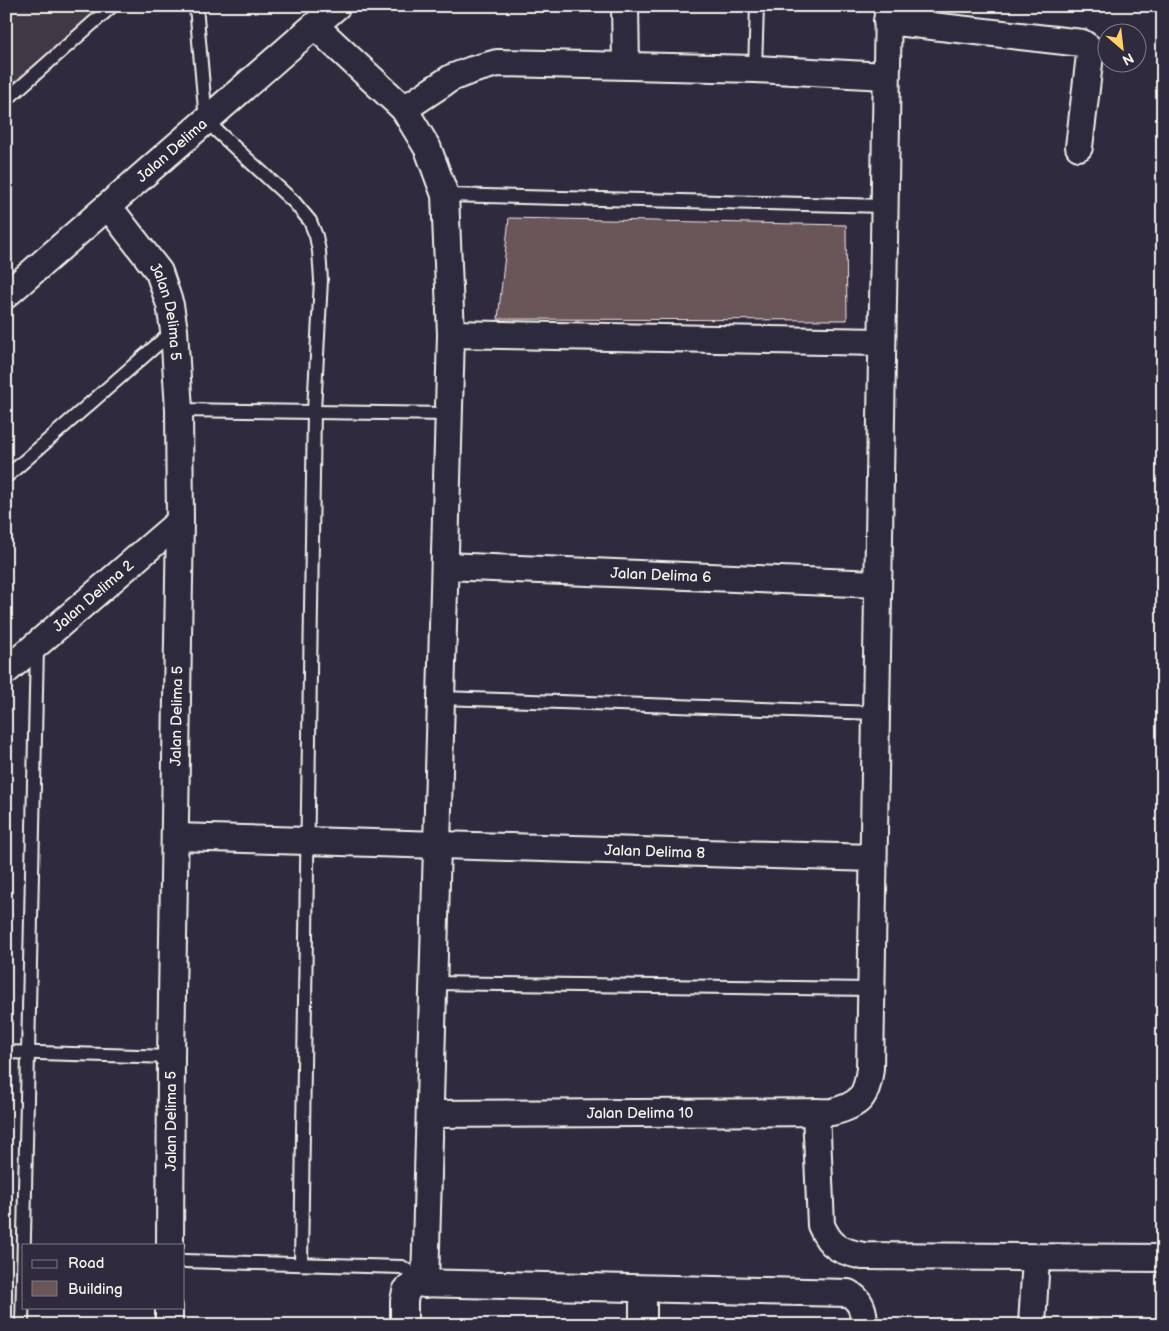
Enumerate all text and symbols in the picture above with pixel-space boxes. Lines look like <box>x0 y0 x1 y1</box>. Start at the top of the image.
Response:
north arrow <box>1096 22 1146 72</box>
text: N <box>1119 49 1137 69</box>
street label: Jalan Delima <box>132 114 211 186</box>
street label: Jalan Delima 5 <box>146 259 185 361</box>
street label: Jalan Delima 2 <box>49 556 138 636</box>
street label: Jalan Delima 6 <box>610 563 712 587</box>
street label: Jalan Delima 5 <box>167 666 187 766</box>
street label: Jalan Delima 8 <box>604 840 706 862</box>
street label: Jalan Delima 5 <box>162 1071 181 1171</box>
street label: Jalan Delima 10 <box>587 1103 693 1123</box>
legend <box>22 1244 185 1308</box>
text: Road <box>68 1254 104 1273</box>
text: Building <box>68 1280 123 1299</box>

